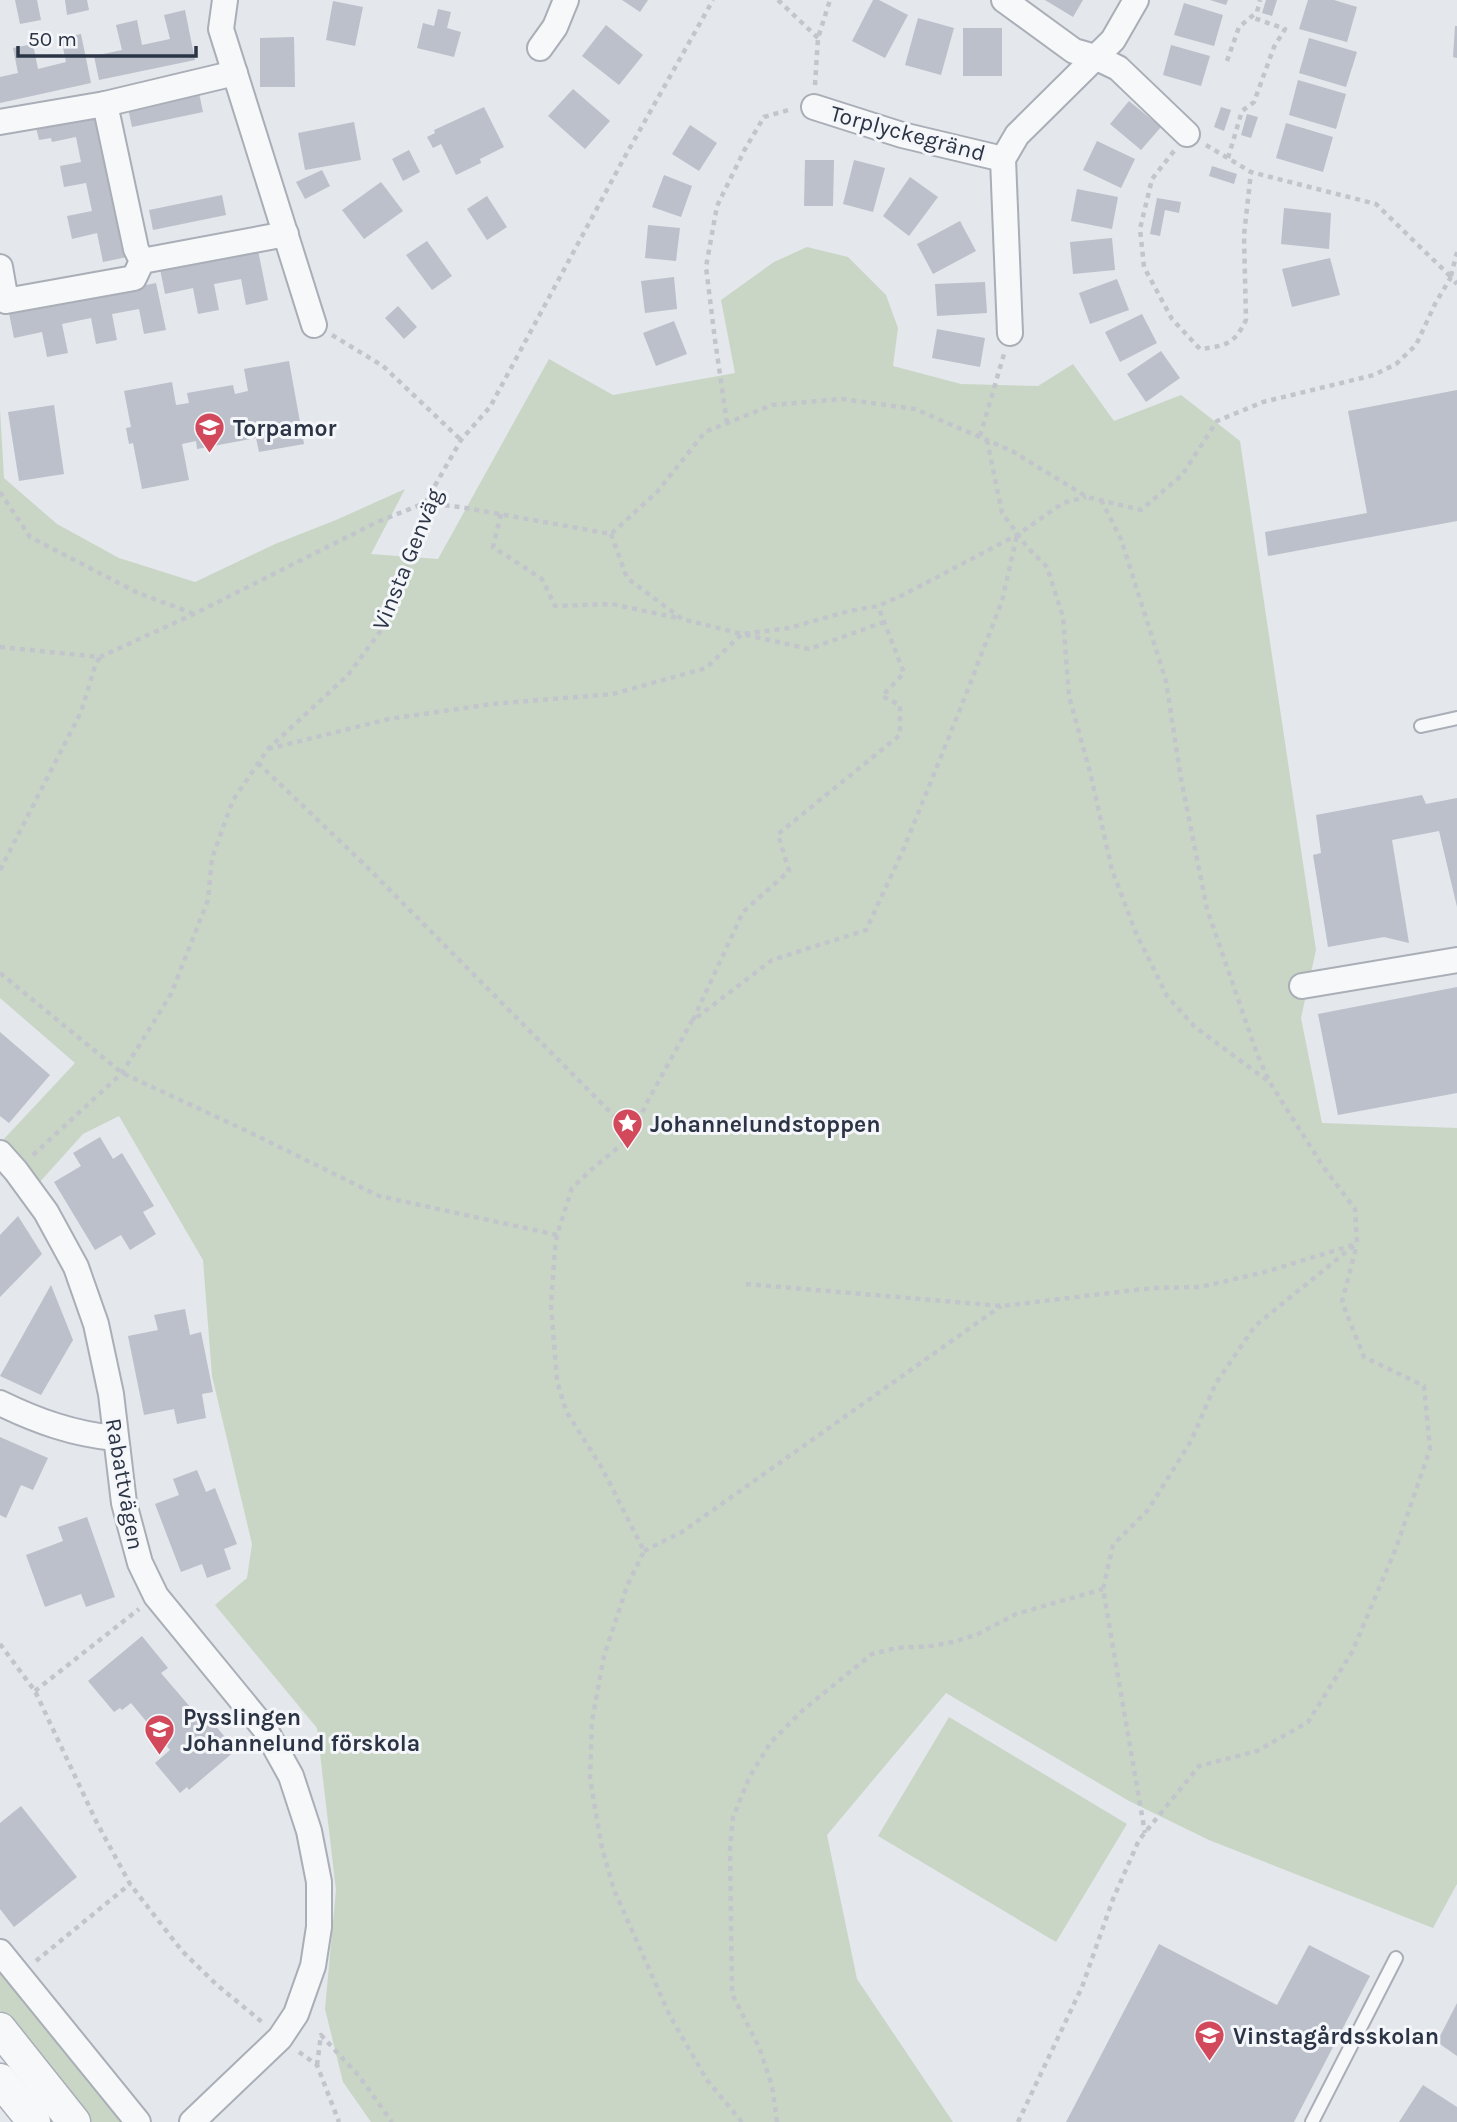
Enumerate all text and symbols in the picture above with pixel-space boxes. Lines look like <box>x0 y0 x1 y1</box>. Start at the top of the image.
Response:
scale bar <box>18 14 196 58</box>
text: 50 m <box>28 27 77 51</box>
street label: Torplyckegränd <box>827 100 988 167</box>
school or university icon: Torpamor <box>193 411 227 455</box>
place label: Torpamor <box>233 415 337 442</box>
street label: Vinsta Genväg <box>367 484 448 634</box>
place icon: Johannelundstoppen <box>610 1107 644 1151</box>
place label: Johannelundstoppen <box>650 1111 881 1138</box>
street label: Rabattvägen <box>100 1416 149 1552</box>
place label: Pysslingen Johannelund förskola <box>183 1704 420 1757</box>
school or university icon: Pysslingen Johannelund förskola <box>143 1713 177 1757</box>
school or university icon: Vinstagårdsskolan <box>1193 2019 1227 2063</box>
place label: Vinstagårdsskolan <box>1233 2023 1439 2050</box>

